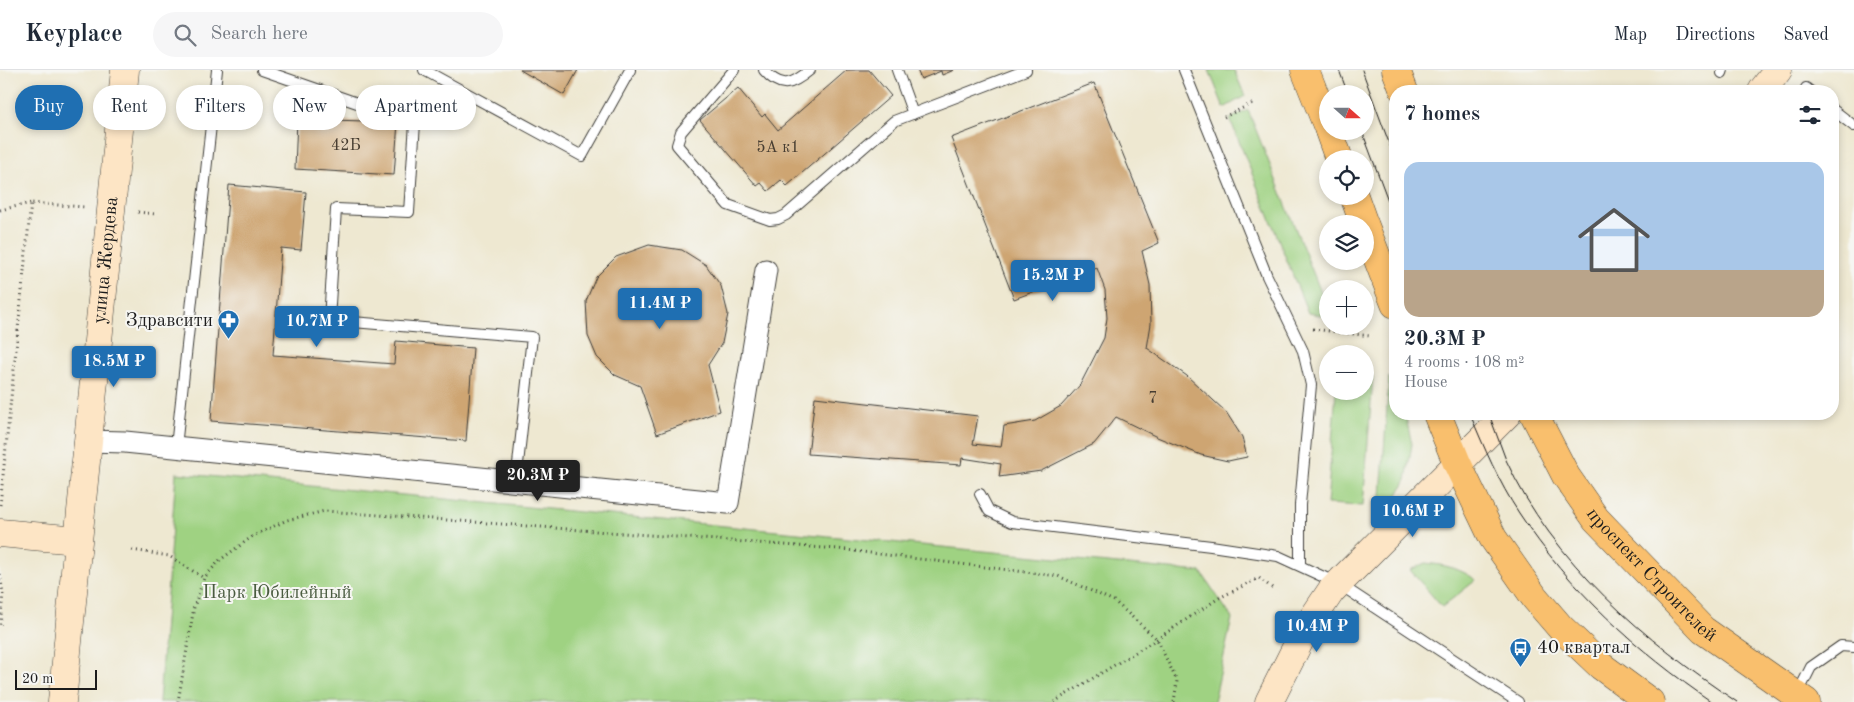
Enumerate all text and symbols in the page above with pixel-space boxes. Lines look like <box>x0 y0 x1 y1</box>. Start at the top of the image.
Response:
search box <box>153 12 503 57</box>
icon: search <box>171 21 199 49</box>
text: Keyplace <box>25 23 123 47</box>
text: Search here <box>211 25 308 44</box>
text: Map <box>1614 26 1647 44</box>
text: Directions <box>1675 26 1755 44</box>
text: Saved <box>1783 26 1829 44</box>
chip: Buy <box>15 85 83 130</box>
chip: Rent <box>93 85 166 130</box>
chip: Filters <box>176 85 263 130</box>
chip: New <box>273 85 346 130</box>
chip: Apartment <box>356 85 476 130</box>
north arrow <box>1319 85 1374 140</box>
map controls <box>1319 85 1374 400</box>
icon: filters <box>1796 101 1824 129</box>
text: 7 homes <box>1404 104 1480 125</box>
house number: 42Б <box>331 138 361 154</box>
house number: 5А к1 <box>756 140 800 156</box>
button: locate <box>1319 150 1374 205</box>
street label: улица Жердева <box>90 195 122 325</box>
icon: home <box>1569 195 1659 285</box>
button: layers <box>1319 215 1374 270</box>
pin: 15.2M ₽ <box>1007 260 1099 302</box>
text: 15.2M ₽ <box>1022 268 1084 284</box>
button: + <box>1319 280 1374 335</box>
pin: 11.4M ₽ <box>614 288 706 330</box>
text: 11.4M ₽ <box>629 296 691 312</box>
pin: 10.7M ₽ <box>271 306 363 348</box>
pharmacy icon: Здравсити <box>217 309 241 340</box>
place label: Здравсити <box>126 312 213 331</box>
text: 10.7M ₽ <box>286 314 348 330</box>
text: 20.3M ₽ <box>1404 329 1486 350</box>
button: − <box>1319 345 1374 400</box>
pin: 18.5M ₽ <box>68 346 160 388</box>
text: 18.5M ₽ <box>83 354 145 370</box>
text: 4 rooms · 108 m² <box>1404 355 1524 371</box>
text: House <box>1404 375 1447 391</box>
house number: 7 <box>1148 391 1158 407</box>
pin: 20.3M ₽ <box>492 460 584 502</box>
text: 20.3M ₽ <box>507 468 569 484</box>
pin: 10.6M ₽ <box>1367 496 1459 538</box>
text: 10.6M ₽ <box>1382 504 1444 520</box>
street label: проспект Строителей <box>1582 505 1720 646</box>
park label: Парк Юбилейный <box>202 584 352 603</box>
pin: 10.4M ₽ <box>1271 610 1363 653</box>
text: 10.4M ₽ <box>1286 619 1348 635</box>
bus stop icon: 40 квартал <box>1509 636 1533 667</box>
place label: 40 квартал <box>1537 639 1630 658</box>
scale bar <box>15 667 98 690</box>
text: 20 m <box>22 672 53 686</box>

